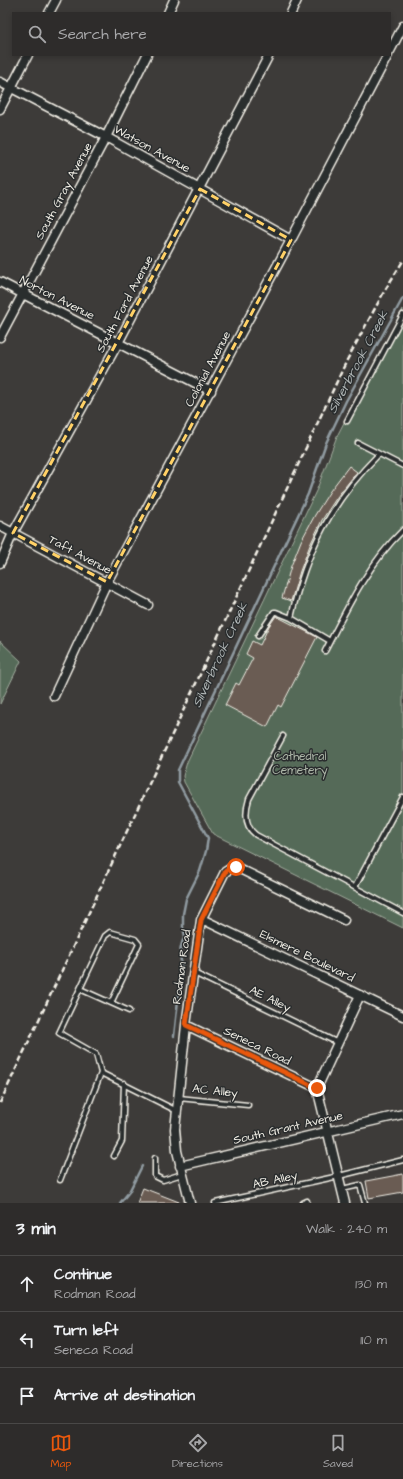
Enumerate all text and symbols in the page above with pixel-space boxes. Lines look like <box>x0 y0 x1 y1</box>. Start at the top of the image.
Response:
search box <box>12 12 391 56</box>
icon: search <box>26 23 48 45</box>
text: Search here <box>58 24 147 45</box>
street label: Watson Avenue <box>111 121 194 177</box>
street label: South Gray Avenue <box>31 139 98 243</box>
street label: South Ford Avenue <box>92 252 158 356</box>
street label: Norton Avenue <box>16 272 98 324</box>
water label: Silverbrook Creek <box>323 307 393 417</box>
street label: Colonial Avenue <box>181 328 235 410</box>
street label: Taft Avenue <box>45 531 115 579</box>
water label: Silverbrook Creek <box>188 599 253 710</box>
park label: Cathedral Cemetery <box>272 748 328 780</box>
route start <box>227 858 245 876</box>
street label: Elsmere Boulevard <box>257 926 357 986</box>
street label: Rodman Road <box>168 929 196 1005</box>
street label: AE Alley <box>246 982 294 1017</box>
street label: Seneca Road <box>221 1022 293 1070</box>
route end <box>308 1079 326 1097</box>
street label: AC Alley <box>191 1080 239 1103</box>
street label: South Grant Avenue <box>232 1107 345 1149</box>
street label: AB Alley <box>251 1167 300 1194</box>
text: 3 min <box>16 1217 56 1241</box>
text: Walk · 240 m <box>306 1220 387 1238</box>
text: Continue <box>54 1264 112 1285</box>
icon: ahead <box>16 1273 38 1295</box>
text: 130 m <box>355 1275 387 1293</box>
text: Rodman Road <box>54 1285 136 1303</box>
text: Turn left <box>54 1320 118 1341</box>
icon: left <box>16 1329 38 1351</box>
text: 110 m <box>360 1331 387 1349</box>
text: Seneca Road <box>54 1341 133 1359</box>
icon: arrive <box>16 1385 38 1407</box>
text: Arrive at destination <box>54 1385 195 1406</box>
tab: Map <box>50 1432 72 1471</box>
tab: Directions <box>172 1432 223 1471</box>
tab: Saved <box>323 1432 353 1471</box>

